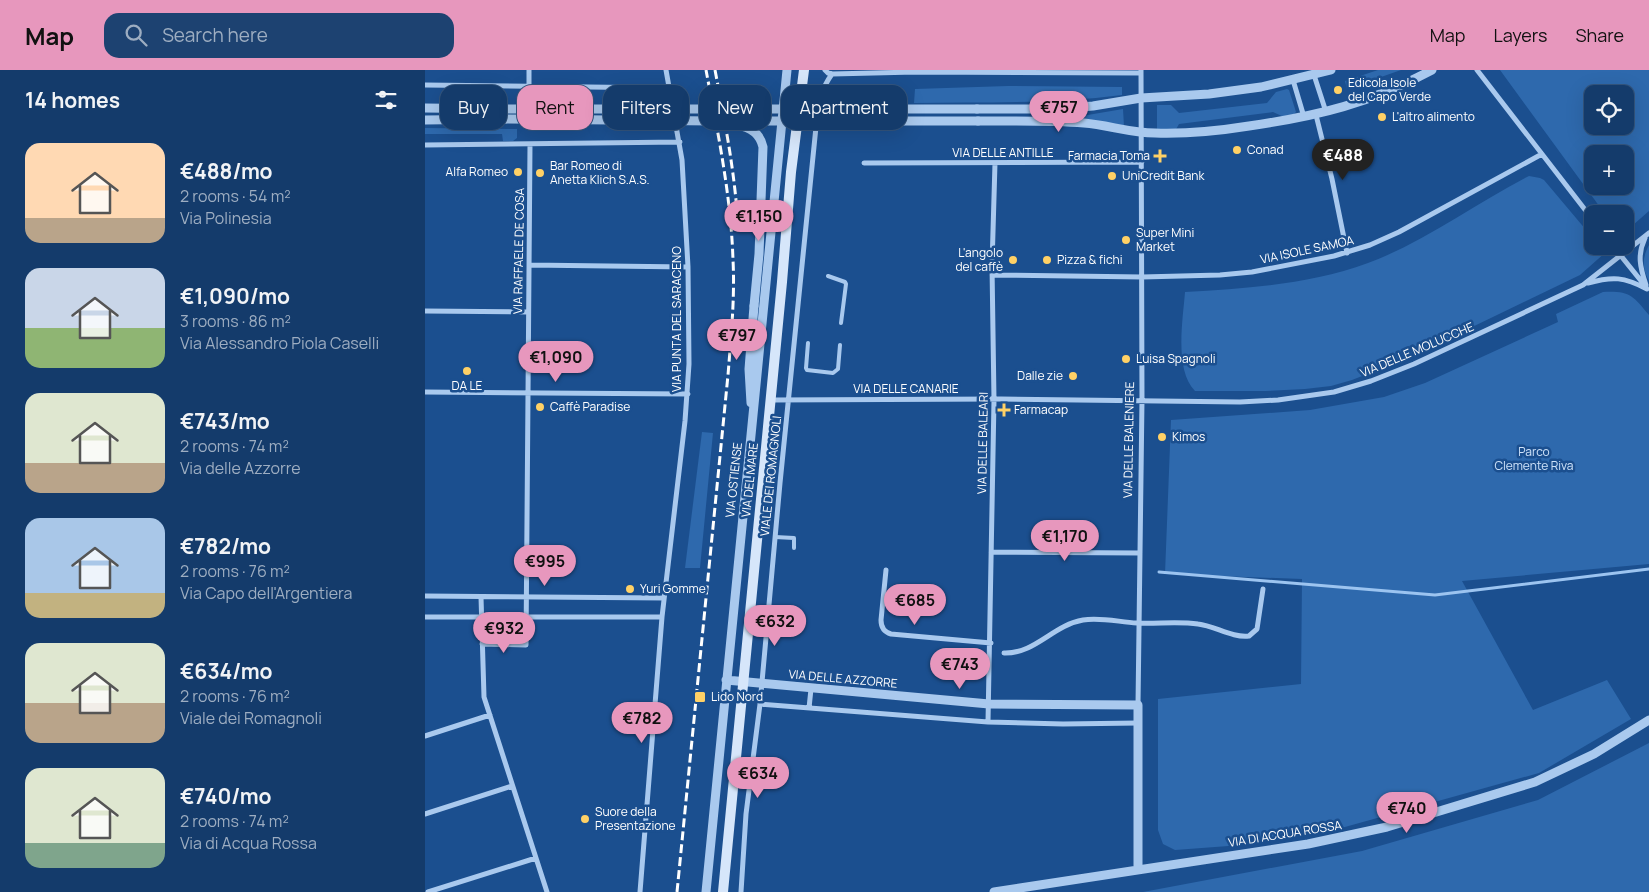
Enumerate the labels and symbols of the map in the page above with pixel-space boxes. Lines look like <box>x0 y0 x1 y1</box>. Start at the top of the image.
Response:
place label: Edicola Isole del Capo Verde <box>1348 74 1431 105</box>
marker: Edicola Isole del Capo Verde <box>1332 84 1344 96</box>
pin: €757 <box>1029 90 1089 133</box>
place label: L'altro alimento <box>1392 108 1475 125</box>
marker: L'altro alimento <box>1376 111 1388 123</box>
pin: €488 <box>1313 138 1373 181</box>
place label: Conad <box>1247 141 1284 158</box>
street label: VIA DELLE ANTILLE <box>952 144 1054 161</box>
marker: Conad <box>1231 144 1243 156</box>
place label: Farmacia Toma <box>1068 147 1150 164</box>
marker: Farmacia Toma <box>1154 150 1166 162</box>
place label: Bar Romeo di Anetta Klich S.A.S. <box>550 157 650 188</box>
place label: Alfa Romeo <box>446 163 508 180</box>
marker: Alfa Romeo <box>512 166 524 178</box>
marker: Bar Romeo di Anetta Klich S.A.S. <box>534 167 546 179</box>
place label: UniCredit Bank <box>1122 167 1205 184</box>
marker: UniCredit Bank <box>1106 170 1118 182</box>
street label: VIA RAFFAELE DE COSA <box>509 187 528 314</box>
pin: €1,150 <box>718 200 800 242</box>
place label: Super Mini Market <box>1136 224 1194 255</box>
street label: VIA ISOLE SAMOA <box>1258 231 1356 268</box>
marker: Super Mini Market <box>1120 234 1132 246</box>
place label: L'angolo del caffè <box>955 244 1003 275</box>
street label: VIA PUNTA DEL SARACENO <box>668 246 685 392</box>
place label: Pizza & fichi <box>1057 251 1123 268</box>
marker: L'angolo del caffè <box>1007 254 1019 266</box>
marker: Pizza & fichi <box>1041 254 1053 266</box>
pin: €797 <box>707 318 767 361</box>
street label: VIA DELLE MOLUCCHE <box>1357 318 1476 381</box>
pin: €1,090 <box>515 340 597 383</box>
place label: Luisa Spagnoli <box>1136 350 1216 367</box>
marker: Luisa Spagnoli <box>1120 353 1132 365</box>
marker: DA LE <box>461 365 473 377</box>
place label: Dalle zie <box>1017 367 1063 384</box>
marker: Dalle zie <box>1067 370 1079 382</box>
place label: DA LE <box>452 377 483 394</box>
street label: VIA DELLE CANARIE <box>853 380 959 397</box>
street label: VIA DELLE BALENIERE <box>1119 381 1138 498</box>
street label: VIA DELLE BALEARI <box>973 392 992 494</box>
place label: Caffè Paradise <box>550 398 630 415</box>
marker: Caffè Paradise <box>534 401 546 413</box>
place label: Farmacap <box>1014 401 1068 418</box>
marker: Farmacap <box>998 404 1010 416</box>
street label: VIALE DEI ROMAGNOLI <box>756 415 785 537</box>
place label: Kimos <box>1172 428 1205 445</box>
marker: Kimos <box>1156 431 1168 443</box>
street label: VIA OSTIENSE <box>721 441 746 518</box>
street label: VIA DEL MARE <box>737 442 762 518</box>
park label: Parco Clemente Riva <box>1494 443 1574 474</box>
pin: €1,170 <box>1024 520 1106 562</box>
pin: €995 <box>515 544 575 587</box>
place label: Yuri Gomme <box>640 580 706 597</box>
marker: Yuri Gomme <box>624 583 636 595</box>
pin: €685 <box>885 584 945 626</box>
pin: €632 <box>745 604 805 647</box>
pin: €932 <box>474 612 534 654</box>
pin: €743 <box>930 648 990 690</box>
street label: VIA DELLE AZZORRE <box>788 665 898 692</box>
place label: Lido Nord <box>711 688 763 705</box>
marker: Lido Nord <box>693 690 707 704</box>
pin: €782 <box>612 702 672 744</box>
pin: €634 <box>728 756 788 799</box>
pin: €740 <box>1377 792 1437 834</box>
place label: Suore della Presentazione <box>595 803 676 834</box>
marker: Suore della Presentazione <box>579 813 591 825</box>
street label: VIA DI ACQUA ROSSA <box>1227 816 1343 851</box>

